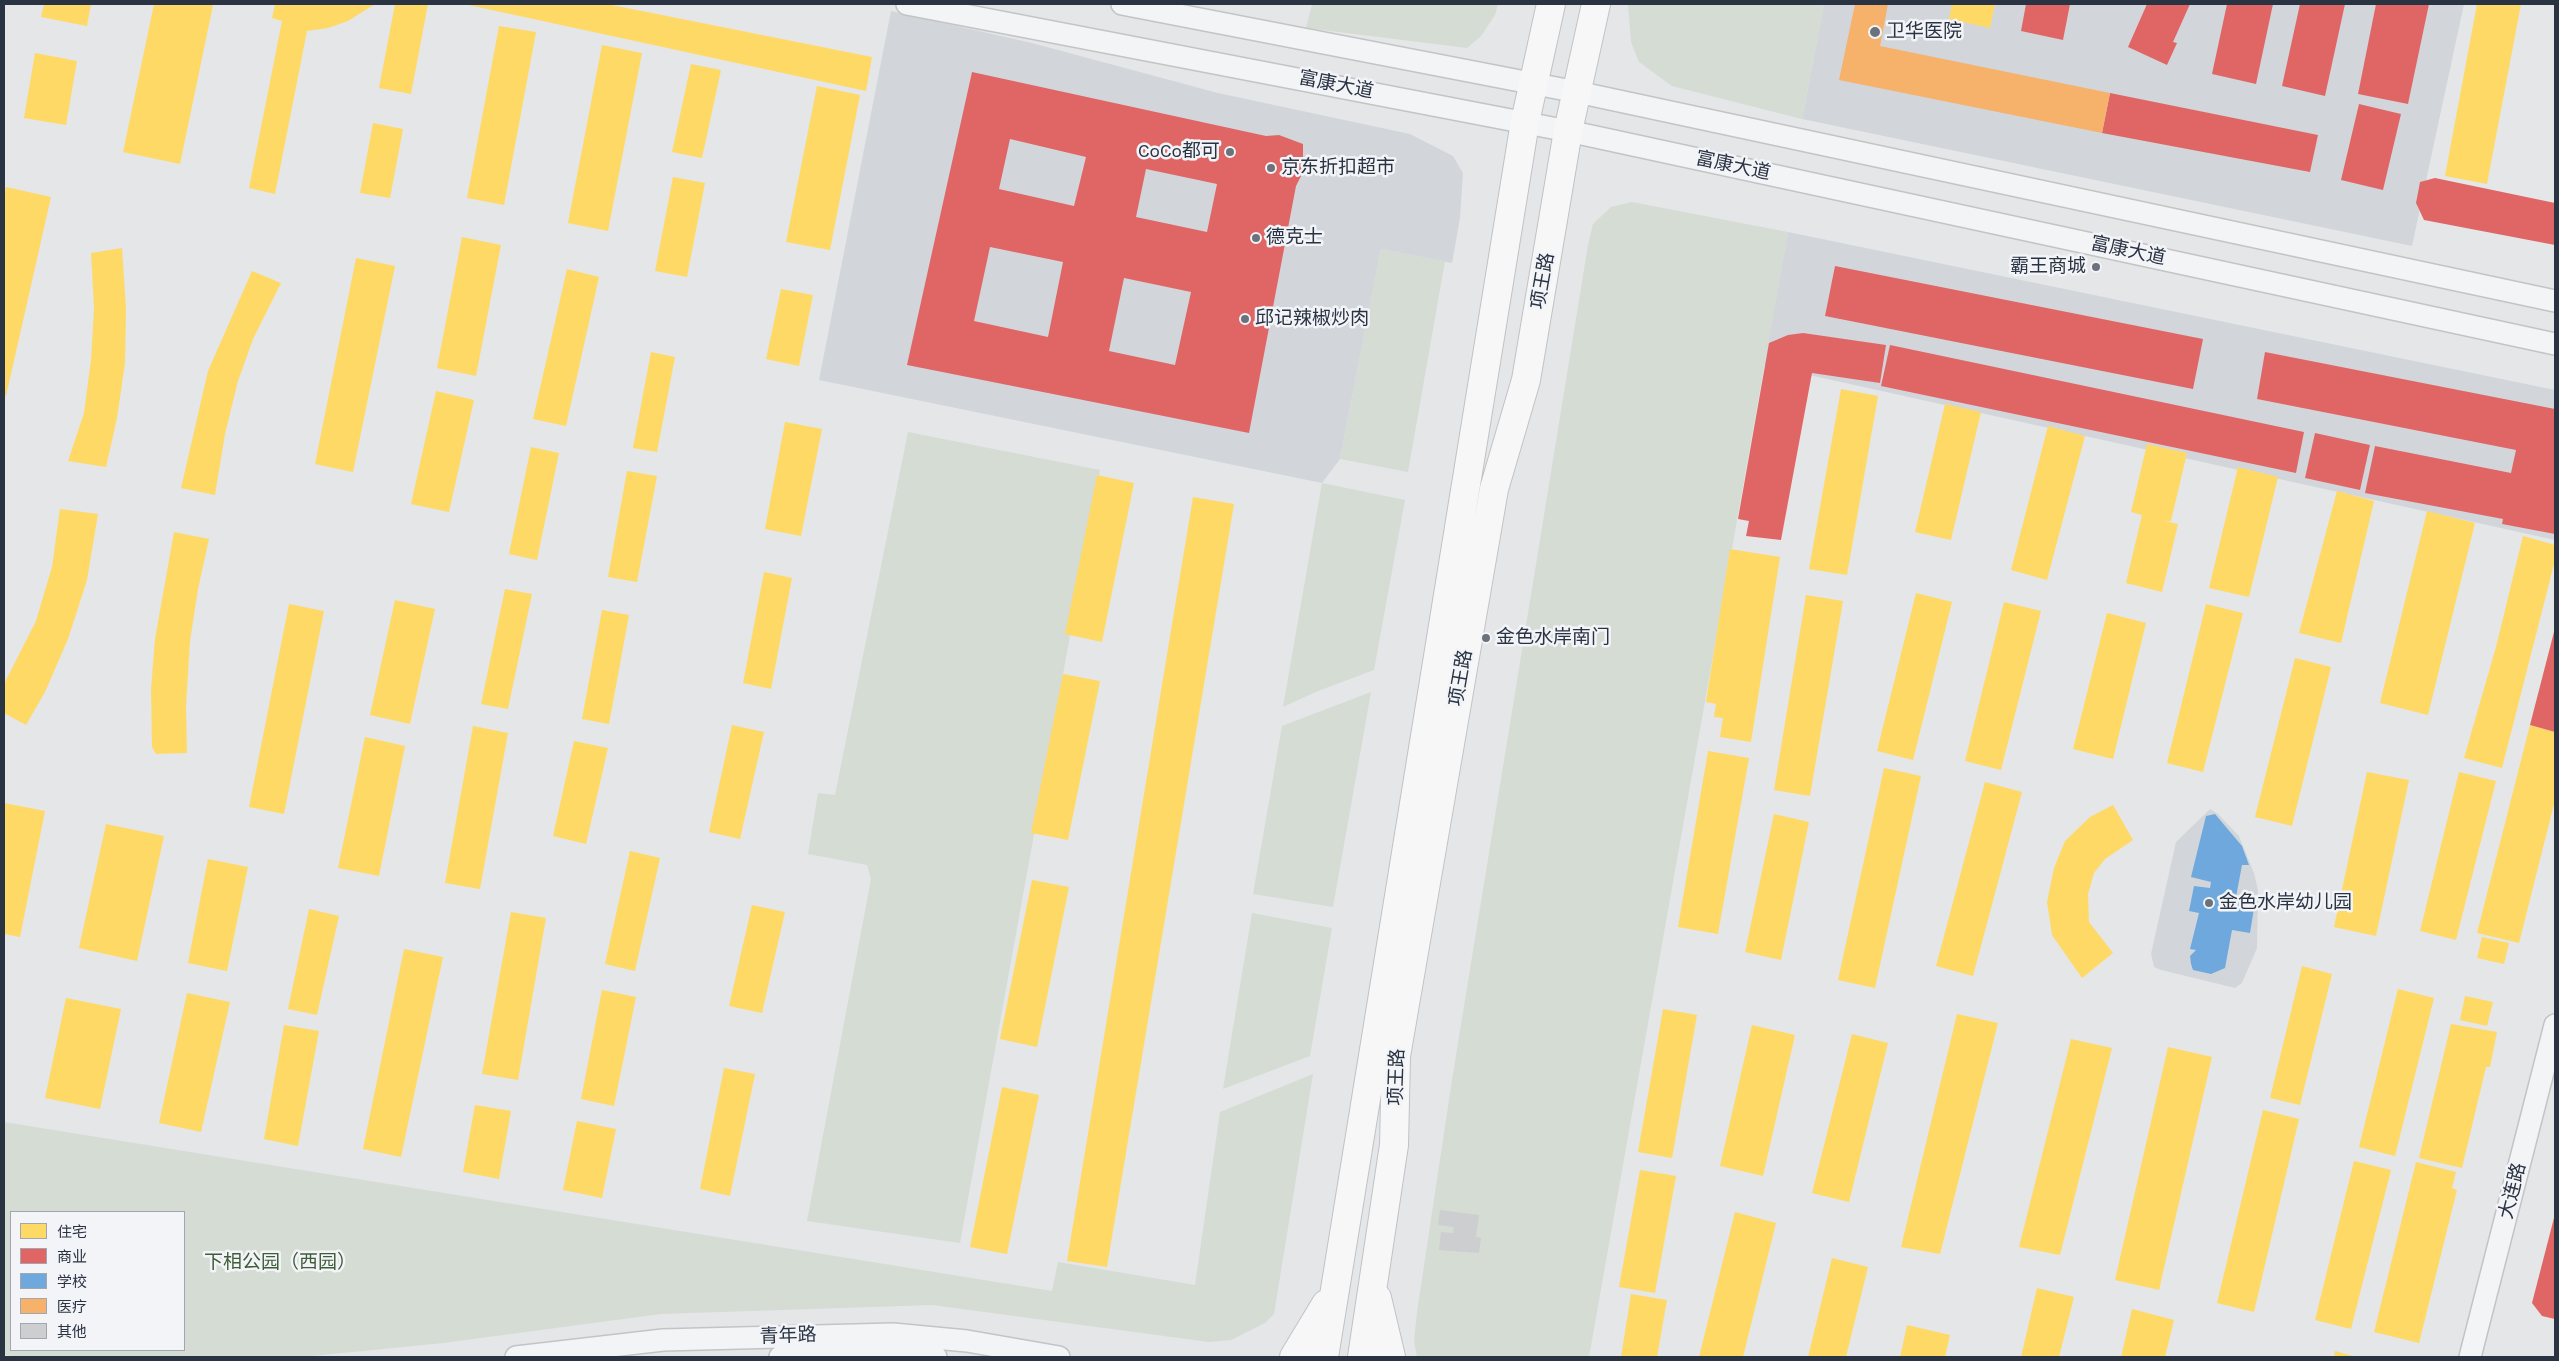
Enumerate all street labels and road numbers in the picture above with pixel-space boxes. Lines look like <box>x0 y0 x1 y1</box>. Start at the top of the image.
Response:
street label: 富康大道 <box>1297 67 1375 103</box>
street label: 富康大道 <box>1693 147 1773 185</box>
street label: 富康大道 <box>2088 232 2168 270</box>
street label: 项王路 <box>1527 251 1559 311</box>
street label: 项王路 <box>1445 648 1477 708</box>
street label: 项王路 <box>1385 1048 1409 1106</box>
street label: 大连路 <box>2495 1161 2531 1221</box>
street label: 青年路 <box>759 1324 817 1348</box>

